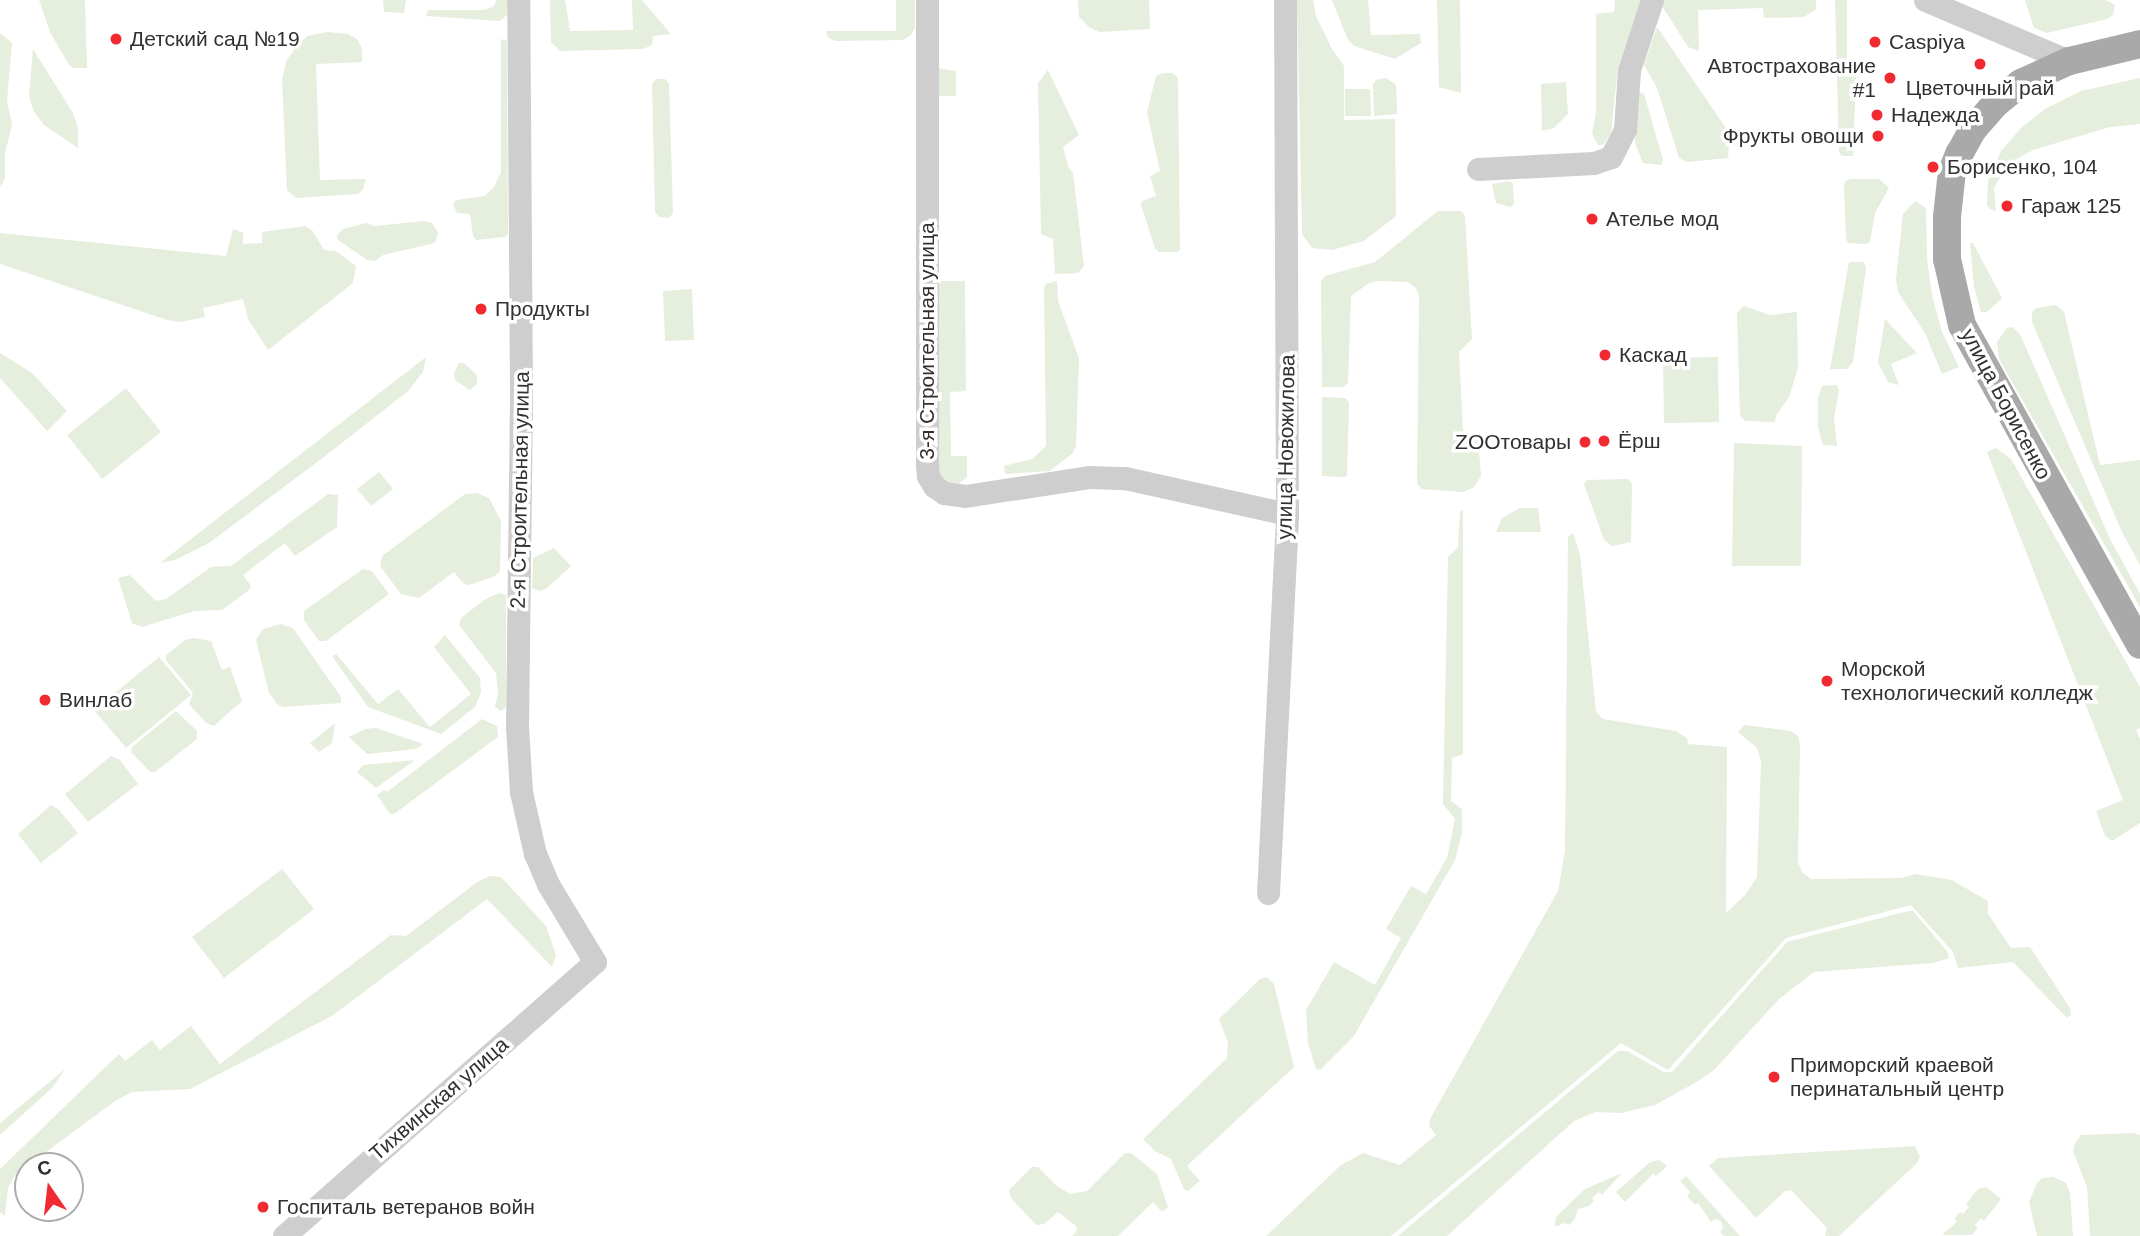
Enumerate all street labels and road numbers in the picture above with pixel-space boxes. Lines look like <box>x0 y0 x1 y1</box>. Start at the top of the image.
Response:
street label: 3-я Строительная улица <box>914 222 940 460</box>
street label: улица Борисенко <box>1956 324 2056 484</box>
street label: улица Новожилова <box>1272 354 1300 540</box>
street label: 2-я Строительная улица <box>505 371 535 609</box>
street label: Тихвинская улица <box>365 1032 513 1166</box>

